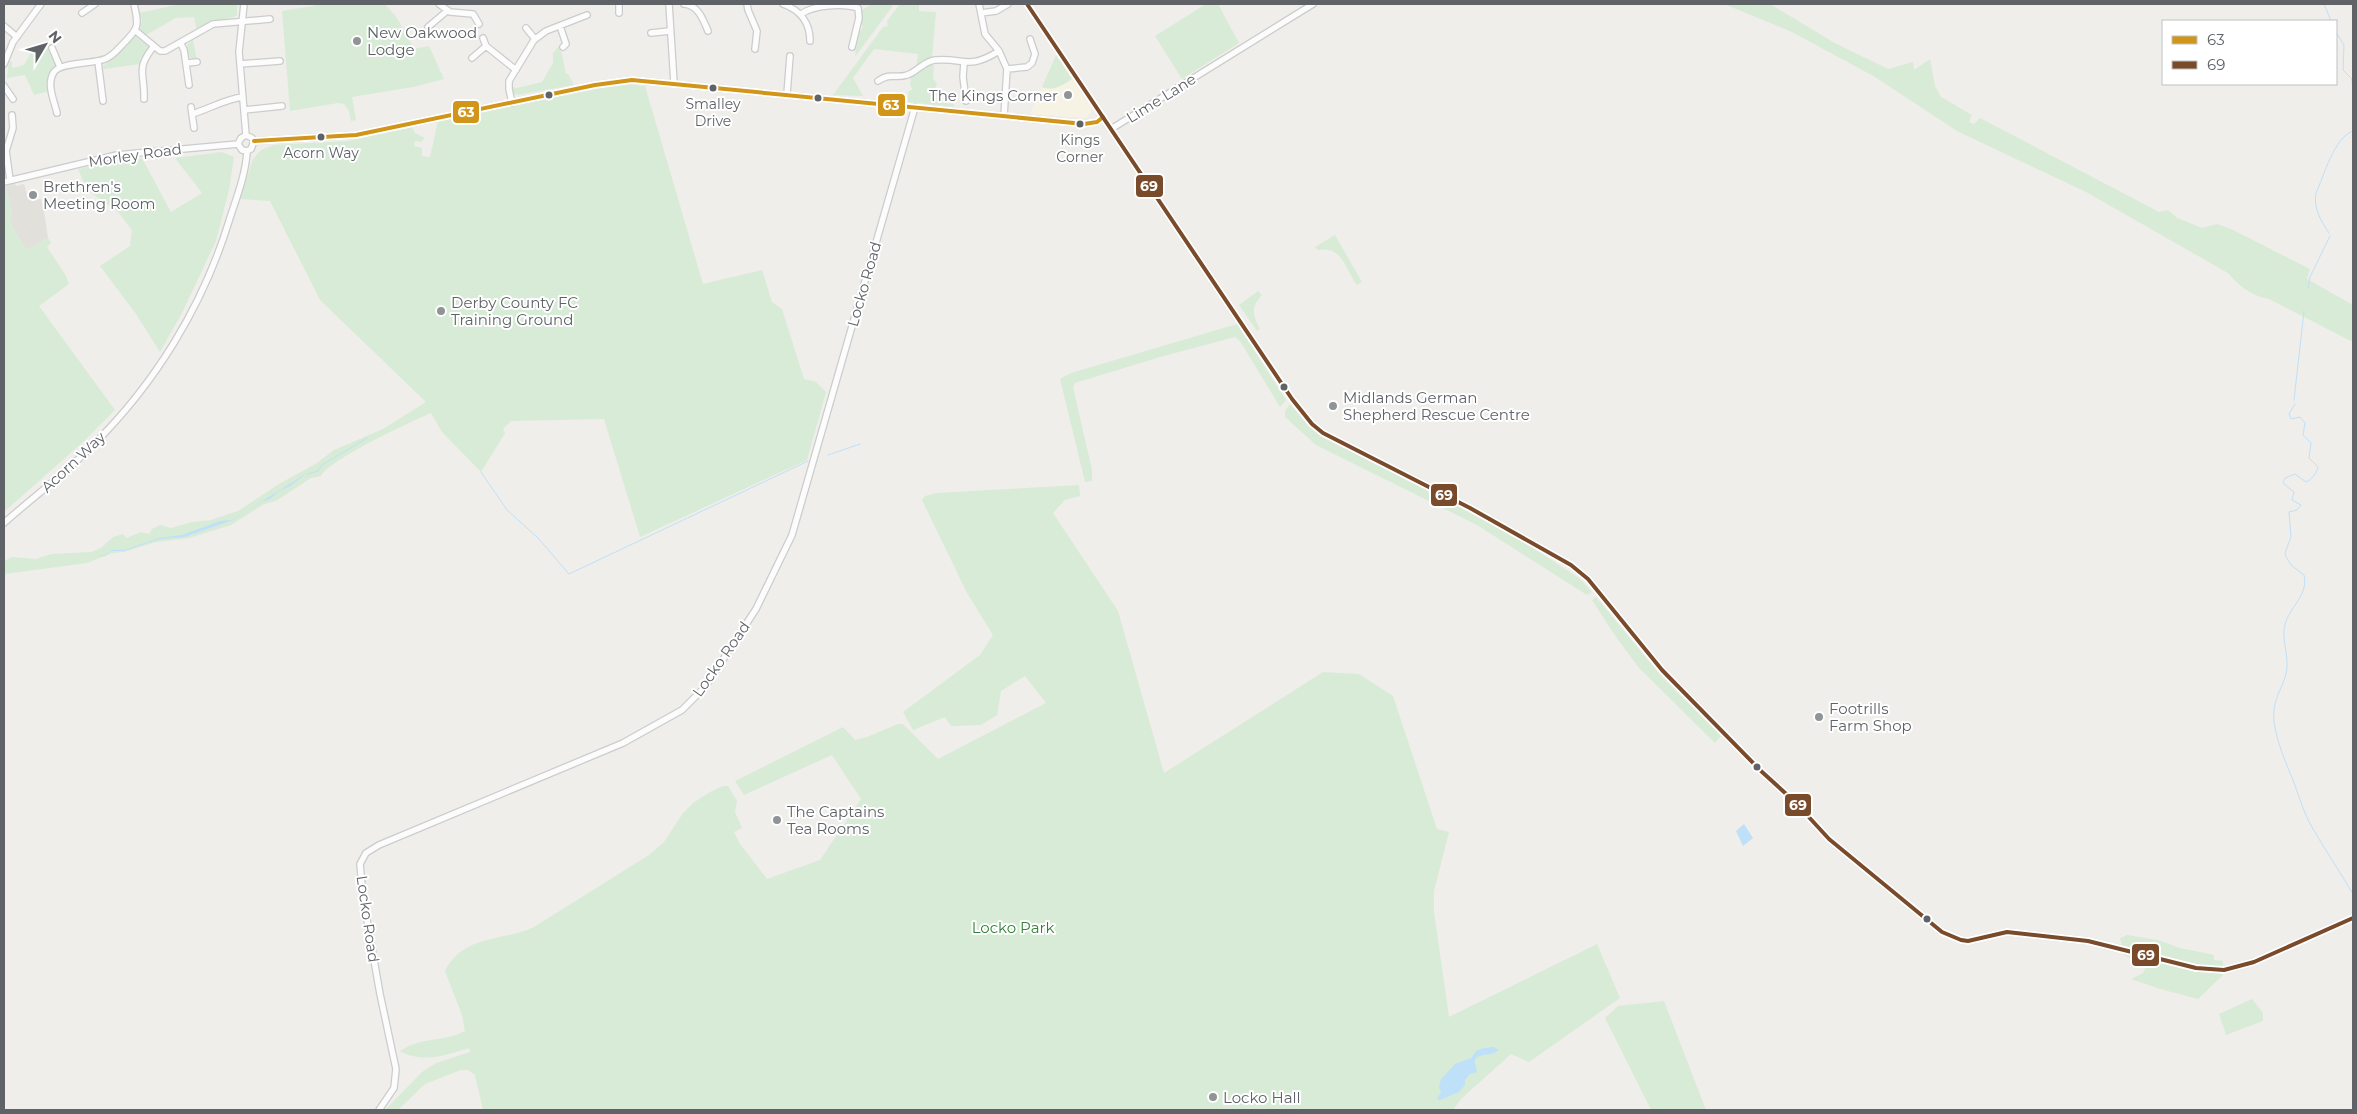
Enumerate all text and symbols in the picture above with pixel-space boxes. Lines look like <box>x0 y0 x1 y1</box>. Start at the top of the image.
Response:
north arrow <box>20 20 70 70</box>
legend <box>2162 20 2337 85</box>
place label: New Oakwood Lodge <box>367 23 477 59</box>
text: N <box>45 27 66 47</box>
text: 63 <box>2207 30 2225 49</box>
marker: New Oakwood Lodge <box>351 35 363 47</box>
text: 69 <box>2207 55 2225 74</box>
street label: Lime Lane <box>1123 69 1199 127</box>
marker: Smalley Drive <box>708 83 718 93</box>
place label: The Kings Corner <box>929 86 1058 105</box>
marker: The Kings Corner <box>1062 89 1074 101</box>
unlabelled marker <box>544 90 554 100</box>
unlabelled marker <box>813 93 823 103</box>
line badge: 63 <box>877 93 906 117</box>
place label: Smalley Drive <box>685 95 741 130</box>
text: 63 <box>882 96 900 114</box>
line badge: 63 <box>452 100 480 124</box>
text: 63 <box>457 103 475 121</box>
marker: Kings Corner <box>1075 119 1085 129</box>
place label: Kings Corner <box>1056 131 1104 166</box>
marker: Acorn Way <box>316 132 326 142</box>
street label: Morley Road <box>87 139 183 171</box>
place label: Acorn Way <box>283 144 359 162</box>
line badge: 69 <box>1135 174 1164 198</box>
place label: Brethren's Meeting Room <box>43 177 156 213</box>
text: 69 <box>1140 177 1158 195</box>
marker: Brethren's Meeting Room <box>27 189 39 201</box>
street label: Locko Road <box>843 239 885 329</box>
place label: Derby County FC Training Ground <box>451 293 578 329</box>
marker: Derby County FC Training Ground <box>435 305 447 317</box>
unlabelled marker <box>1279 382 1289 392</box>
place label: Midlands German Shepherd Rescue Centre <box>1343 388 1530 424</box>
marker: Midlands German Shepherd Rescue Centre <box>1327 400 1339 412</box>
street label: Acorn Way <box>37 427 110 497</box>
line badge: 69 <box>1430 483 1458 507</box>
text: 69 <box>1435 486 1453 504</box>
street label: Locko Road <box>688 618 754 700</box>
place label: Footrills Farm Shop <box>1829 699 1912 735</box>
marker: Footrills Farm Shop <box>1813 711 1825 723</box>
unlabelled marker <box>1752 762 1762 772</box>
line badge: 69 <box>1784 793 1812 817</box>
text: 69 <box>1789 796 1807 814</box>
place label: The Captains Tea Rooms <box>787 802 884 838</box>
marker: The Captains Tea Rooms <box>771 814 783 826</box>
street label: Locko Road <box>352 874 384 964</box>
unlabelled marker <box>1922 914 1932 924</box>
park label: Locko Park <box>972 918 1054 937</box>
line badge: 69 <box>2131 943 2160 967</box>
text: 69 <box>2137 946 2155 964</box>
place label: Locko Hall <box>1223 1088 1301 1107</box>
marker: Locko Hall <box>1207 1091 1219 1103</box>

